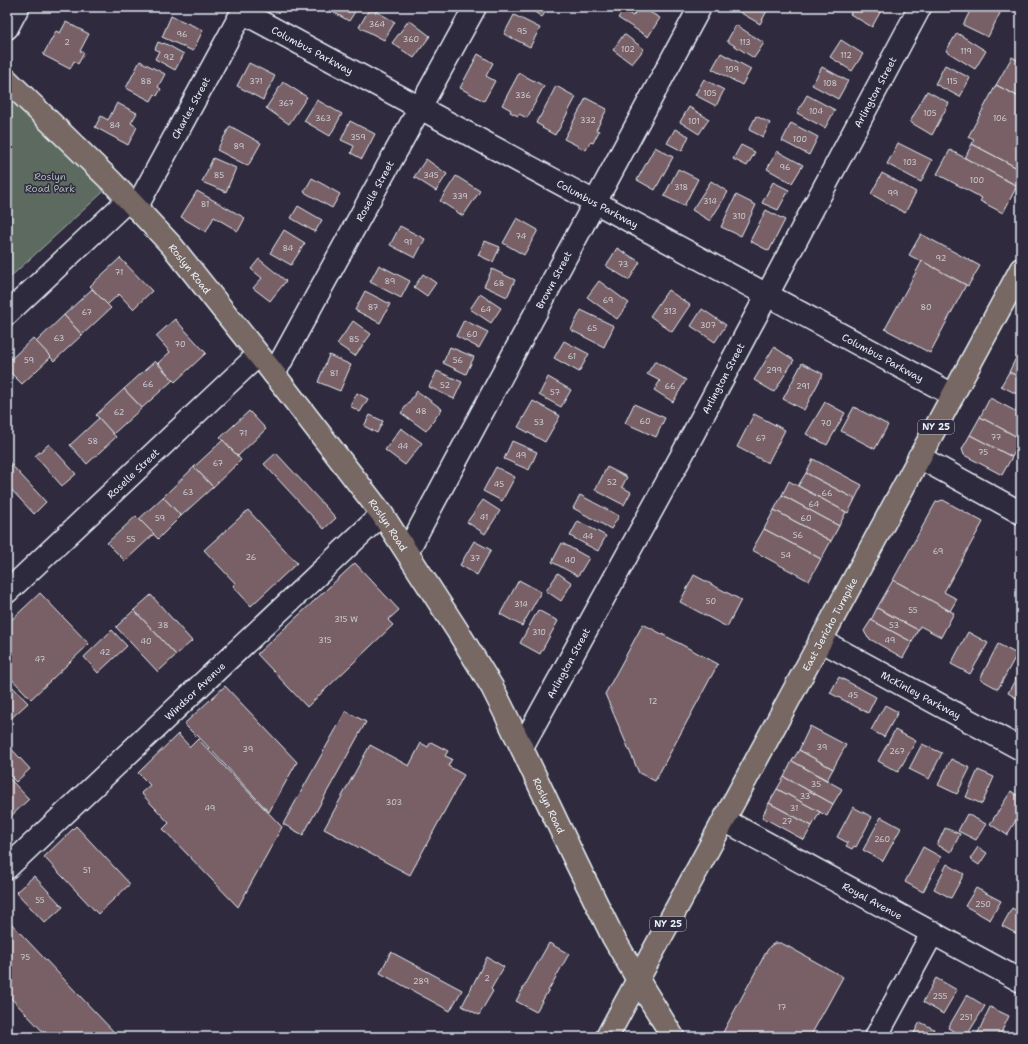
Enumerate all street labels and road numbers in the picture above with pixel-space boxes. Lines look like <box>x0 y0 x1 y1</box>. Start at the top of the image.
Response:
street label: Columbus Parkway <box>269 23 356 77</box>
street label: Arlington Street <box>851 54 899 130</box>
street label: Charles Street <box>168 74 212 141</box>
street label: Roselle Street <box>352 158 396 223</box>
street label: Columbus Parkway <box>555 176 641 231</box>
street label: Roslyn Road <box>166 241 214 297</box>
street label: Brown Street <box>533 249 574 311</box>
street label: Columbus Parkway <box>840 330 926 385</box>
street label: Arlington Street <box>699 340 747 416</box>
road number: NY 25 <box>918 420 954 434</box>
street label: Roselle Street <box>104 445 162 501</box>
street label: Roslyn Road <box>366 496 411 554</box>
street label: East Jericho Turnpike <box>799 575 860 673</box>
street label: Arlington Street <box>544 625 593 700</box>
street label: Windsor Avenue <box>161 659 228 723</box>
street label: McKinley Parkway <box>879 668 964 722</box>
street label: Roslyn Road <box>530 775 568 836</box>
street label: Royal Avenue <box>840 879 905 922</box>
road number: NY 25 <box>650 917 686 931</box>

